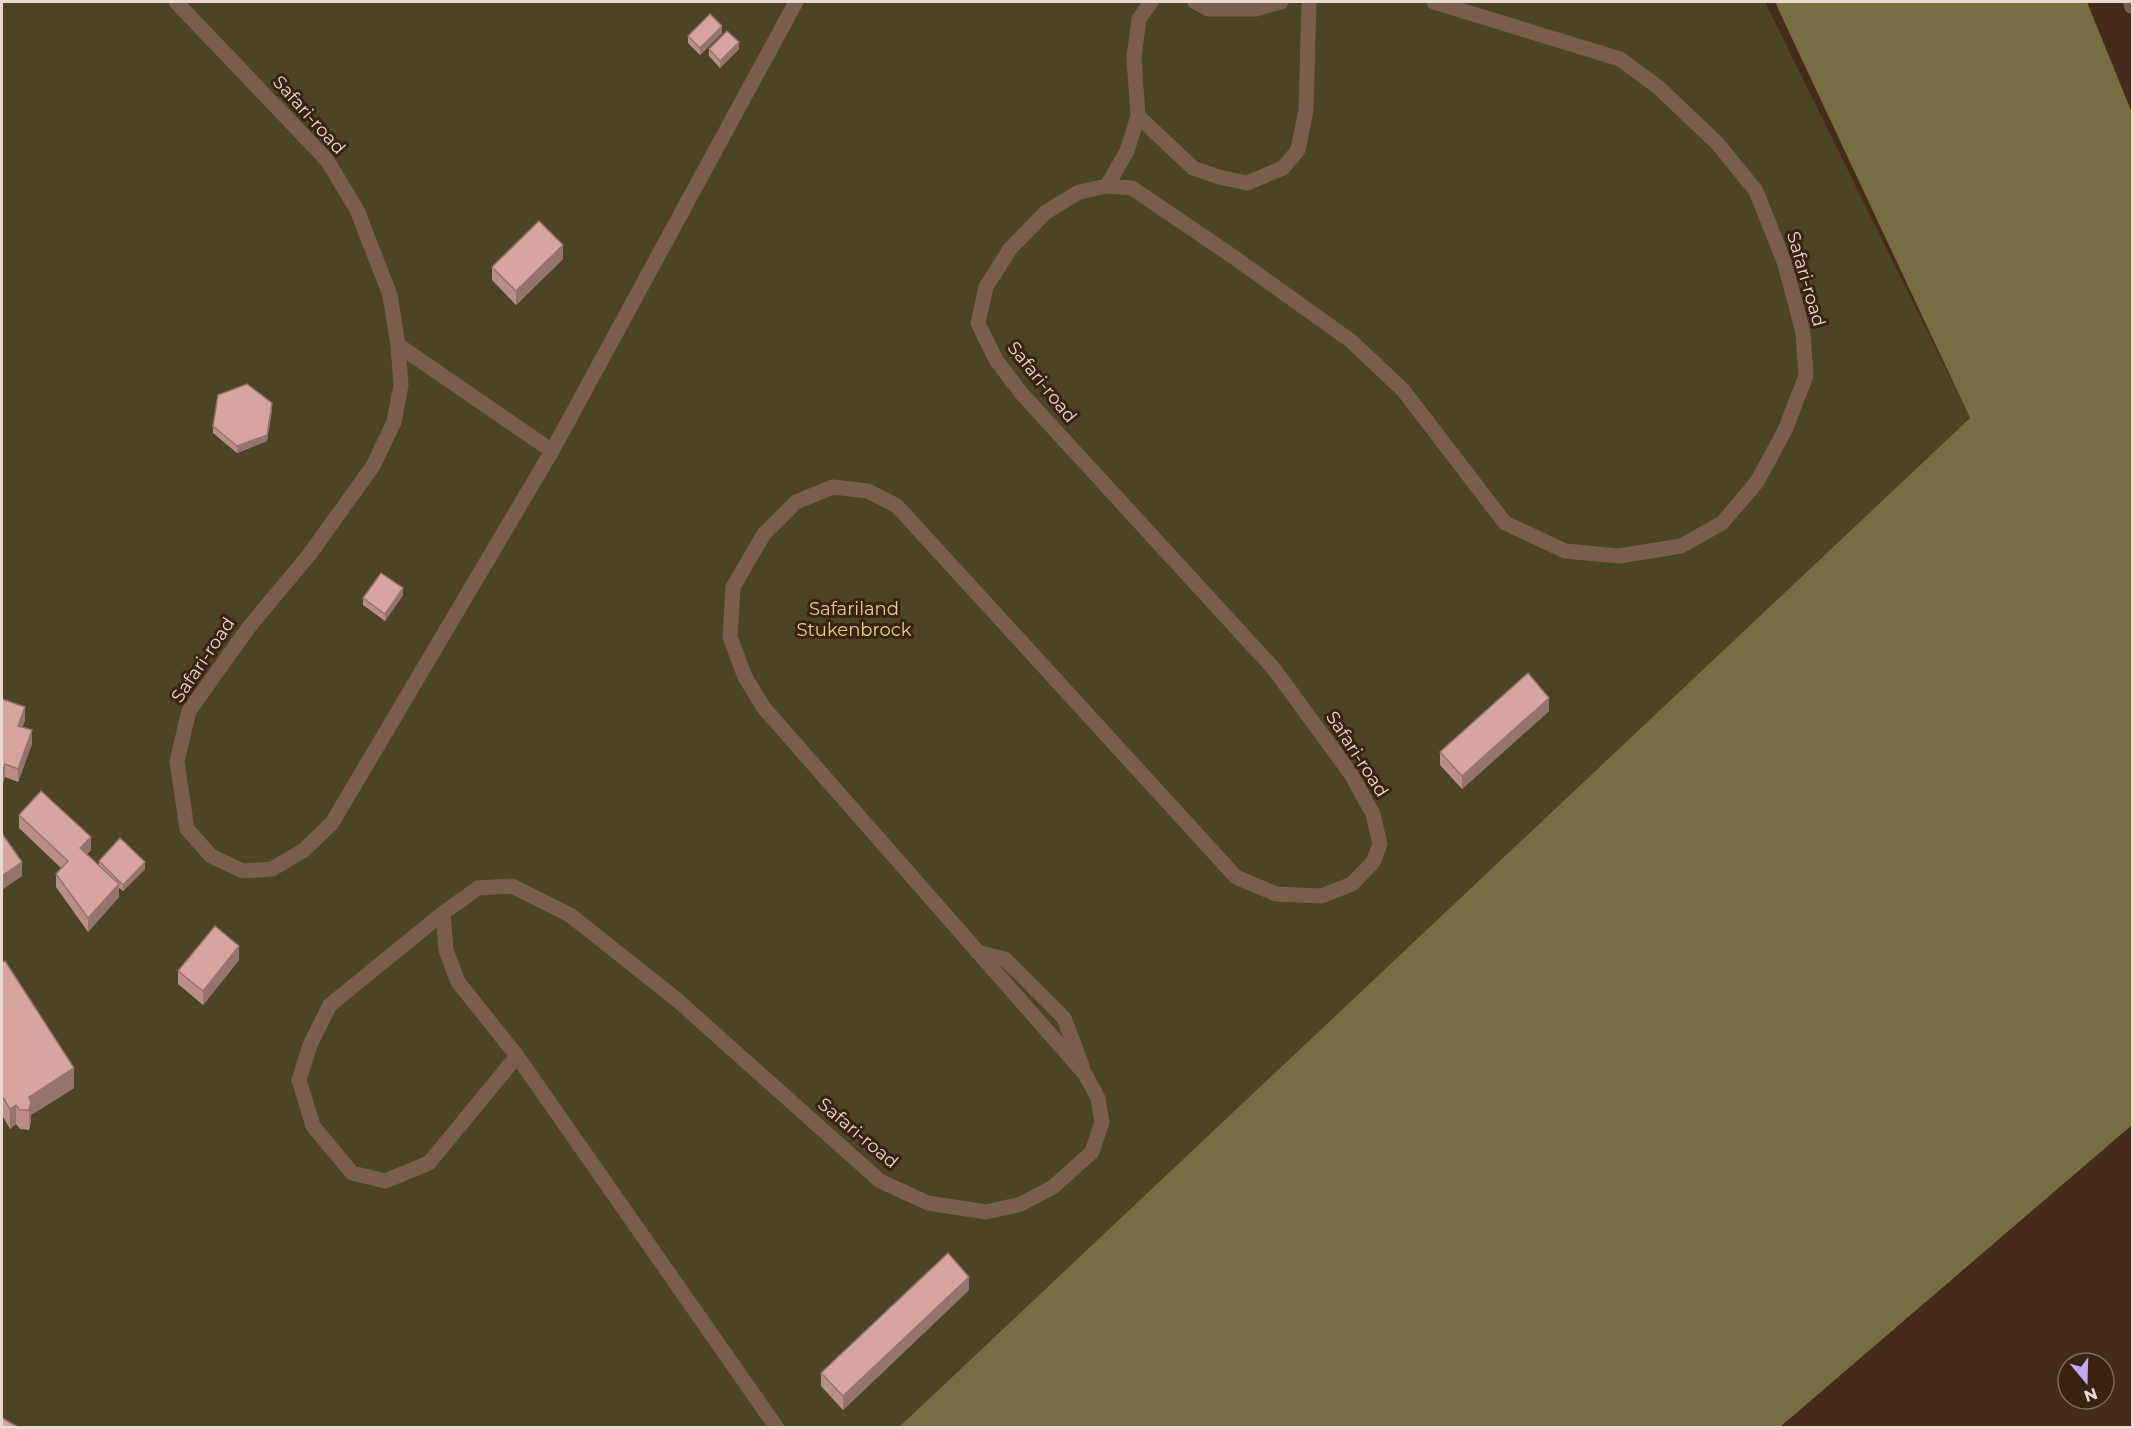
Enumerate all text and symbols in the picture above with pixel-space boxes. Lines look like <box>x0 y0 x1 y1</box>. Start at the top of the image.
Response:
street label: Safari-road <box>268 71 350 159</box>
street label: Safari-road <box>1782 229 1830 329</box>
street label: Safari-road <box>1003 337 1081 427</box>
park label: Safariland Stukenbrock <box>796 598 912 641</box>
street label: Safari-road <box>166 613 240 707</box>
street label: Safari-road <box>1321 707 1393 801</box>
street label: Safari-road <box>813 1093 903 1173</box>
north arrow <box>2056 1351 2116 1411</box>
text: N <box>2082 1384 2100 1406</box>

